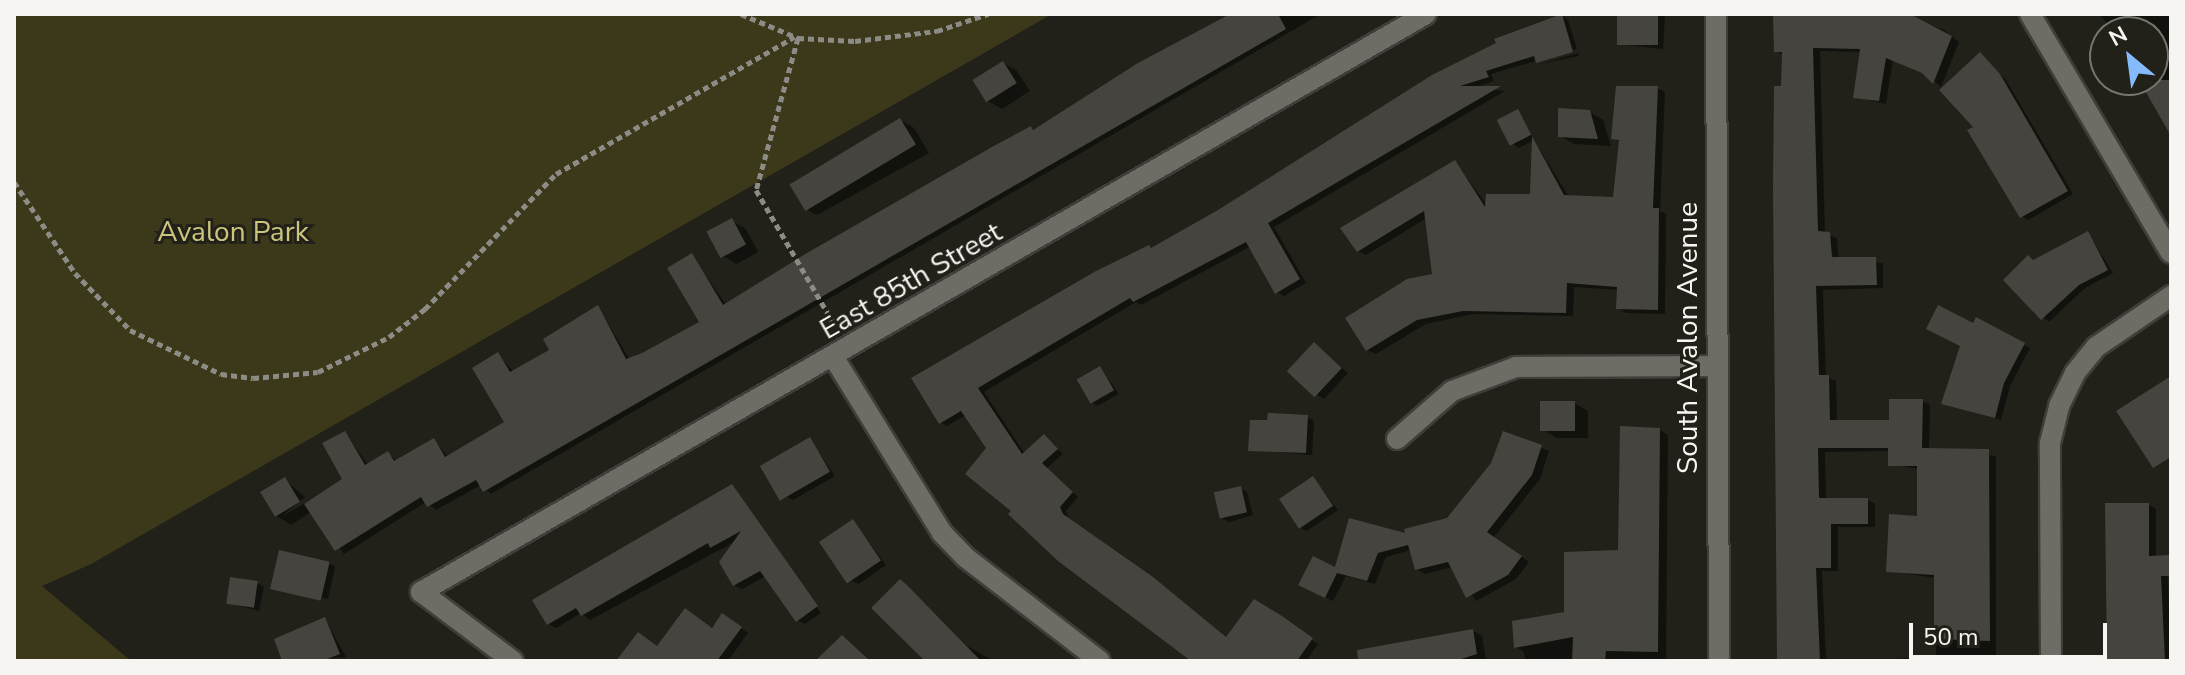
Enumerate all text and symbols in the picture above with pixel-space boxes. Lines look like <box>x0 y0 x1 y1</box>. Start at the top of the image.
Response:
north arrow <box>2089 16 2169 96</box>
text: N <box>2104 20 2133 54</box>
street label: South Avalon Avenue <box>1671 202 1705 474</box>
park label: Avalon Park <box>157 215 309 249</box>
street label: East 85th Street <box>814 215 1008 347</box>
scale bar <box>1913 607 2111 657</box>
text: 50 m <box>1923 621 1979 653</box>

